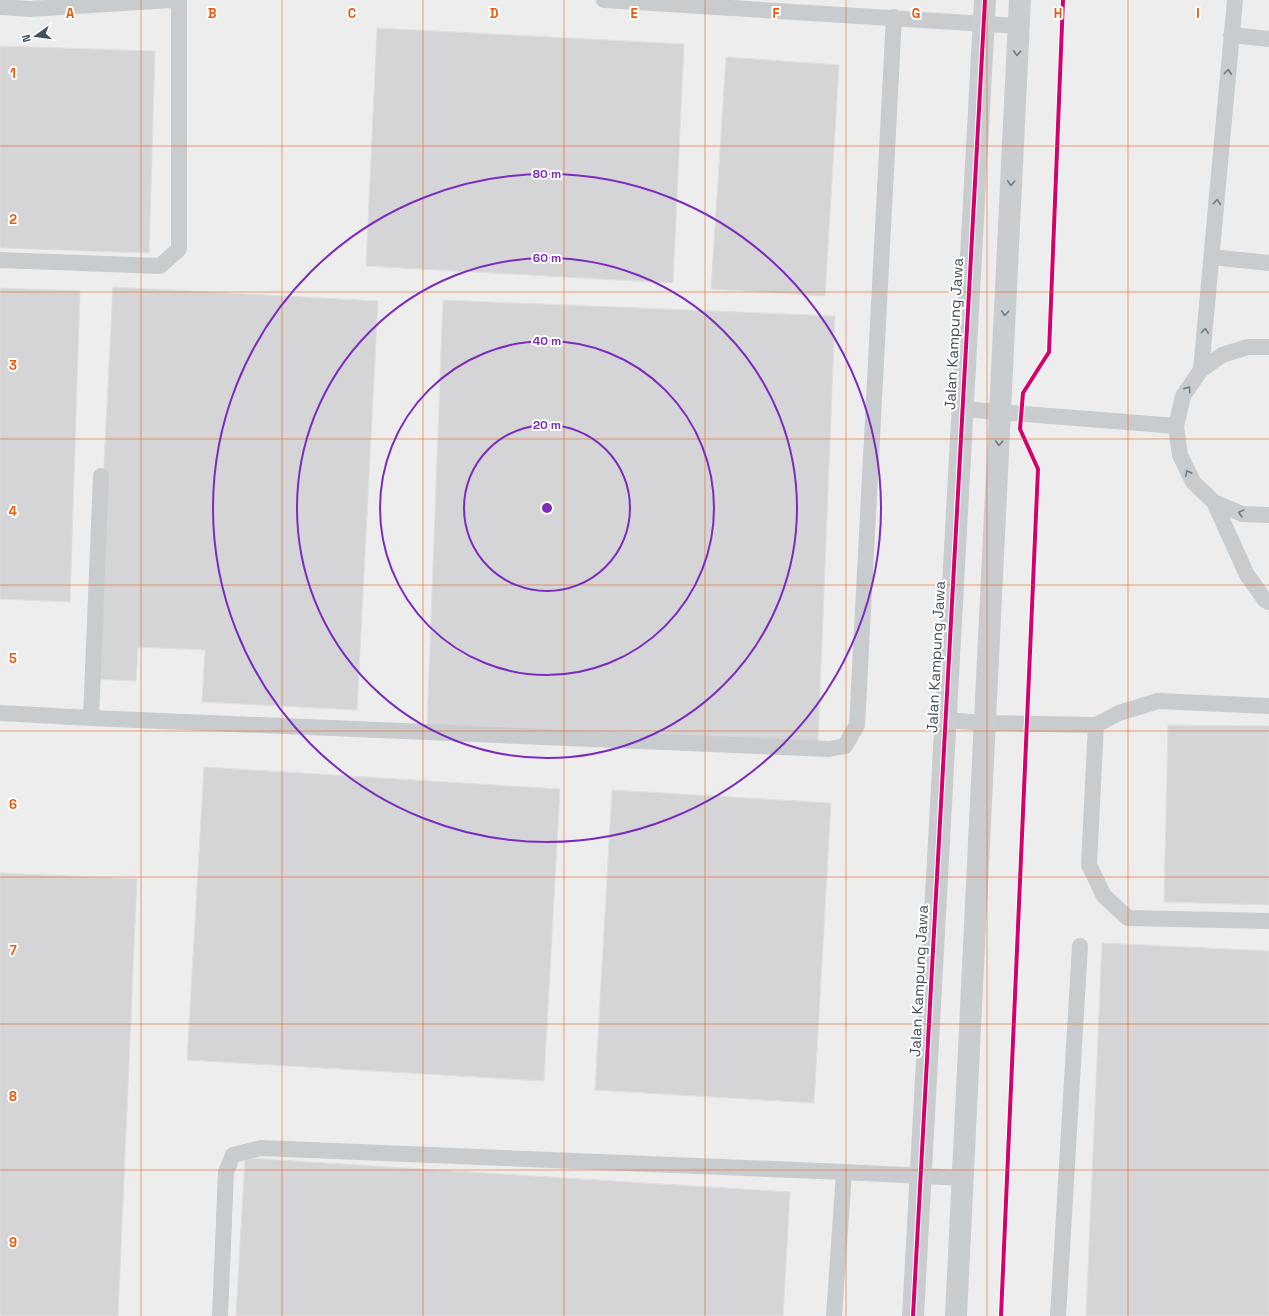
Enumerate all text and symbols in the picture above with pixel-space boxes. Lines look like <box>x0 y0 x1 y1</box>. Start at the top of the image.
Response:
text: A <box>66 5 75 22</box>
text: B <box>208 5 217 22</box>
text: C <box>348 5 356 22</box>
text: D <box>490 5 499 22</box>
text: E <box>630 5 638 22</box>
text: F <box>773 5 780 22</box>
text: G <box>912 5 920 22</box>
text: H <box>1054 5 1062 22</box>
text: I <box>1196 5 1200 22</box>
north arrow <box>16 16 56 56</box>
text: N <box>19 33 34 44</box>
one-way arrow <box>1013 50 1022 56</box>
text: 1 <box>10 65 16 82</box>
one-way arrow <box>1223 69 1232 76</box>
text: 80 m <box>533 166 561 182</box>
one-way arrow <box>1007 180 1016 186</box>
one-way arrow <box>1212 199 1221 205</box>
text: 2 <box>9 211 17 228</box>
text: 60 m <box>533 250 561 266</box>
street label: Jalan Kampung Jawa <box>940 257 967 410</box>
one-way arrow <box>1001 310 1010 316</box>
one-way arrow <box>1200 328 1209 334</box>
text: 40 m <box>533 333 561 349</box>
text: 3 <box>9 357 17 374</box>
one-way arrow <box>1183 387 1190 394</box>
text: 20 m <box>533 417 561 433</box>
one-way arrow <box>995 440 1003 446</box>
one-way arrow <box>1186 470 1193 477</box>
centre of rings <box>540 501 554 515</box>
text: 4 <box>9 503 17 520</box>
one-way arrow <box>1237 509 1244 517</box>
street label: Jalan Kampung Jawa <box>922 580 949 733</box>
text: 5 <box>9 650 17 667</box>
text: 6 <box>9 796 17 813</box>
street label: Jalan Kampung Jawa <box>905 904 932 1057</box>
text: 7 <box>9 942 17 959</box>
text: 8 <box>9 1088 17 1105</box>
text: 9 <box>9 1234 17 1251</box>

